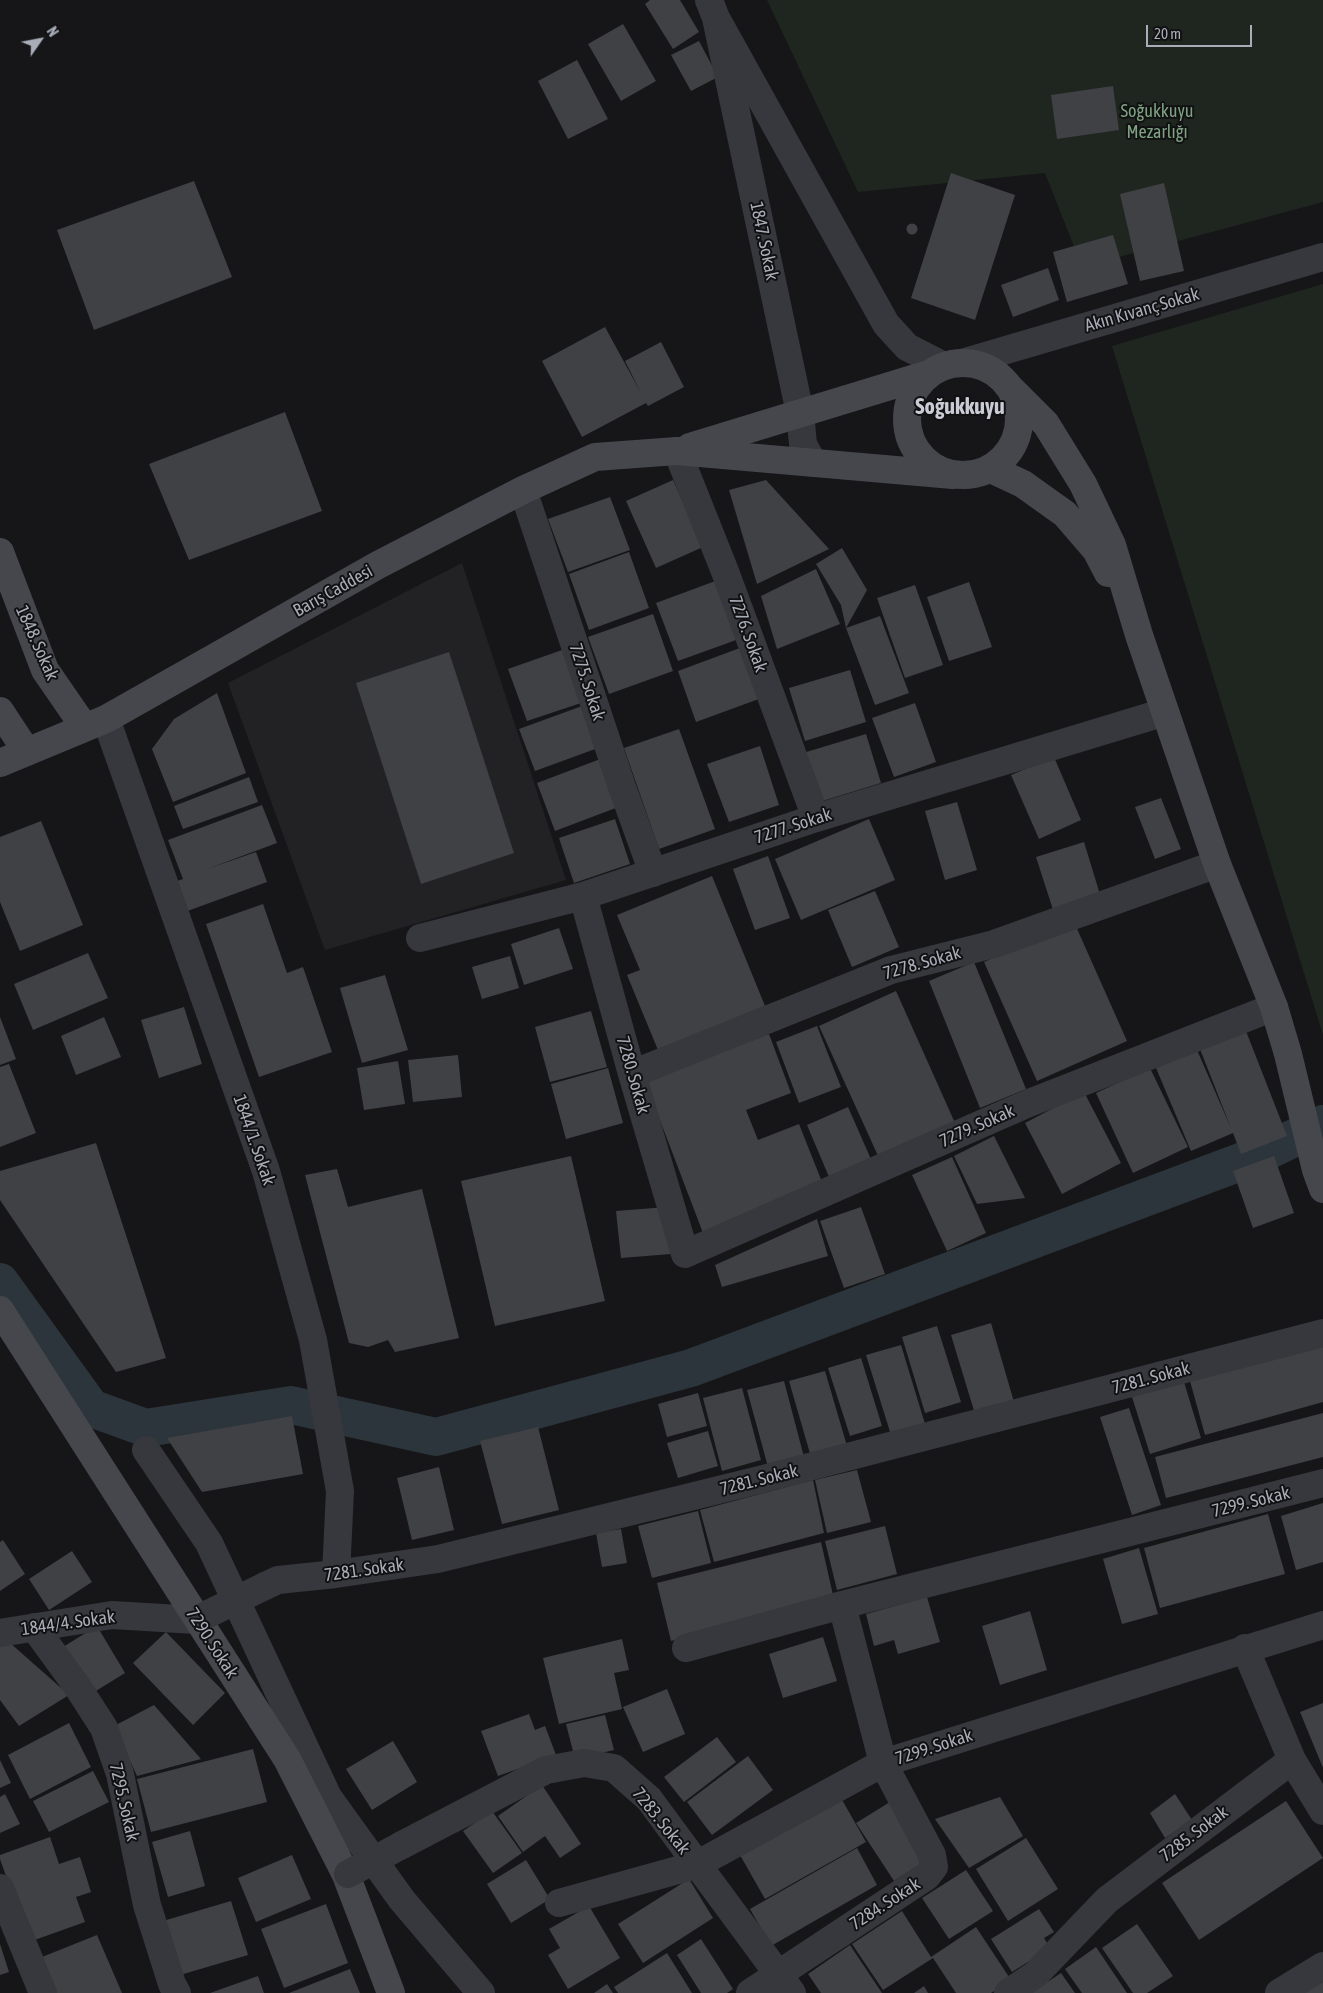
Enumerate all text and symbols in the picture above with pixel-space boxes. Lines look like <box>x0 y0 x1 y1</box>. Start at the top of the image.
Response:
north arrow <box>15 15 65 65</box>
scale bar <box>1148 15 1254 47</box>
text: N <box>44 24 62 40</box>
text: 20 m <box>1154 25 1181 42</box>
park label: Soğukkuyu Mezarlığı <box>1120 100 1194 142</box>
street label: 1847. Sokak <box>745 200 783 282</box>
street label: Akın Kıvanç Sokak <box>1082 283 1202 337</box>
district label: Soğukkuyu <box>915 394 1005 420</box>
street label: Barış Caddesi <box>290 560 376 622</box>
street label: 7276. Sokak <box>724 593 772 675</box>
street label: 1848. Sokak <box>11 602 63 684</box>
street label: 7275. Sokak <box>564 641 610 723</box>
street label: 7277. Sokak <box>752 803 834 849</box>
street label: 7278. Sokak <box>881 942 963 984</box>
street label: 7280. Sokak <box>612 1034 654 1116</box>
street label: 1844/1. Sokak <box>228 1092 280 1188</box>
street label: 7279. Sokak <box>936 1100 1018 1152</box>
street label: 7281. Sokak <box>1110 1357 1192 1399</box>
street label: 7281. Sokak <box>718 1460 800 1500</box>
street label: 7299. Sokak <box>1210 1482 1292 1522</box>
street label: 7281. Sokak <box>323 1554 405 1586</box>
street label: 7290. Sokak <box>181 1604 243 1682</box>
street label: 1844/4. Sokak <box>20 1606 116 1640</box>
street label: 7299. Sokak <box>893 1724 975 1770</box>
street label: 7295. Sokak <box>105 1761 143 1843</box>
street label: 7283. Sokak <box>628 1783 694 1859</box>
street label: 7285. Sokak <box>1156 1801 1232 1867</box>
street label: 7284. Sokak <box>846 1873 924 1935</box>

